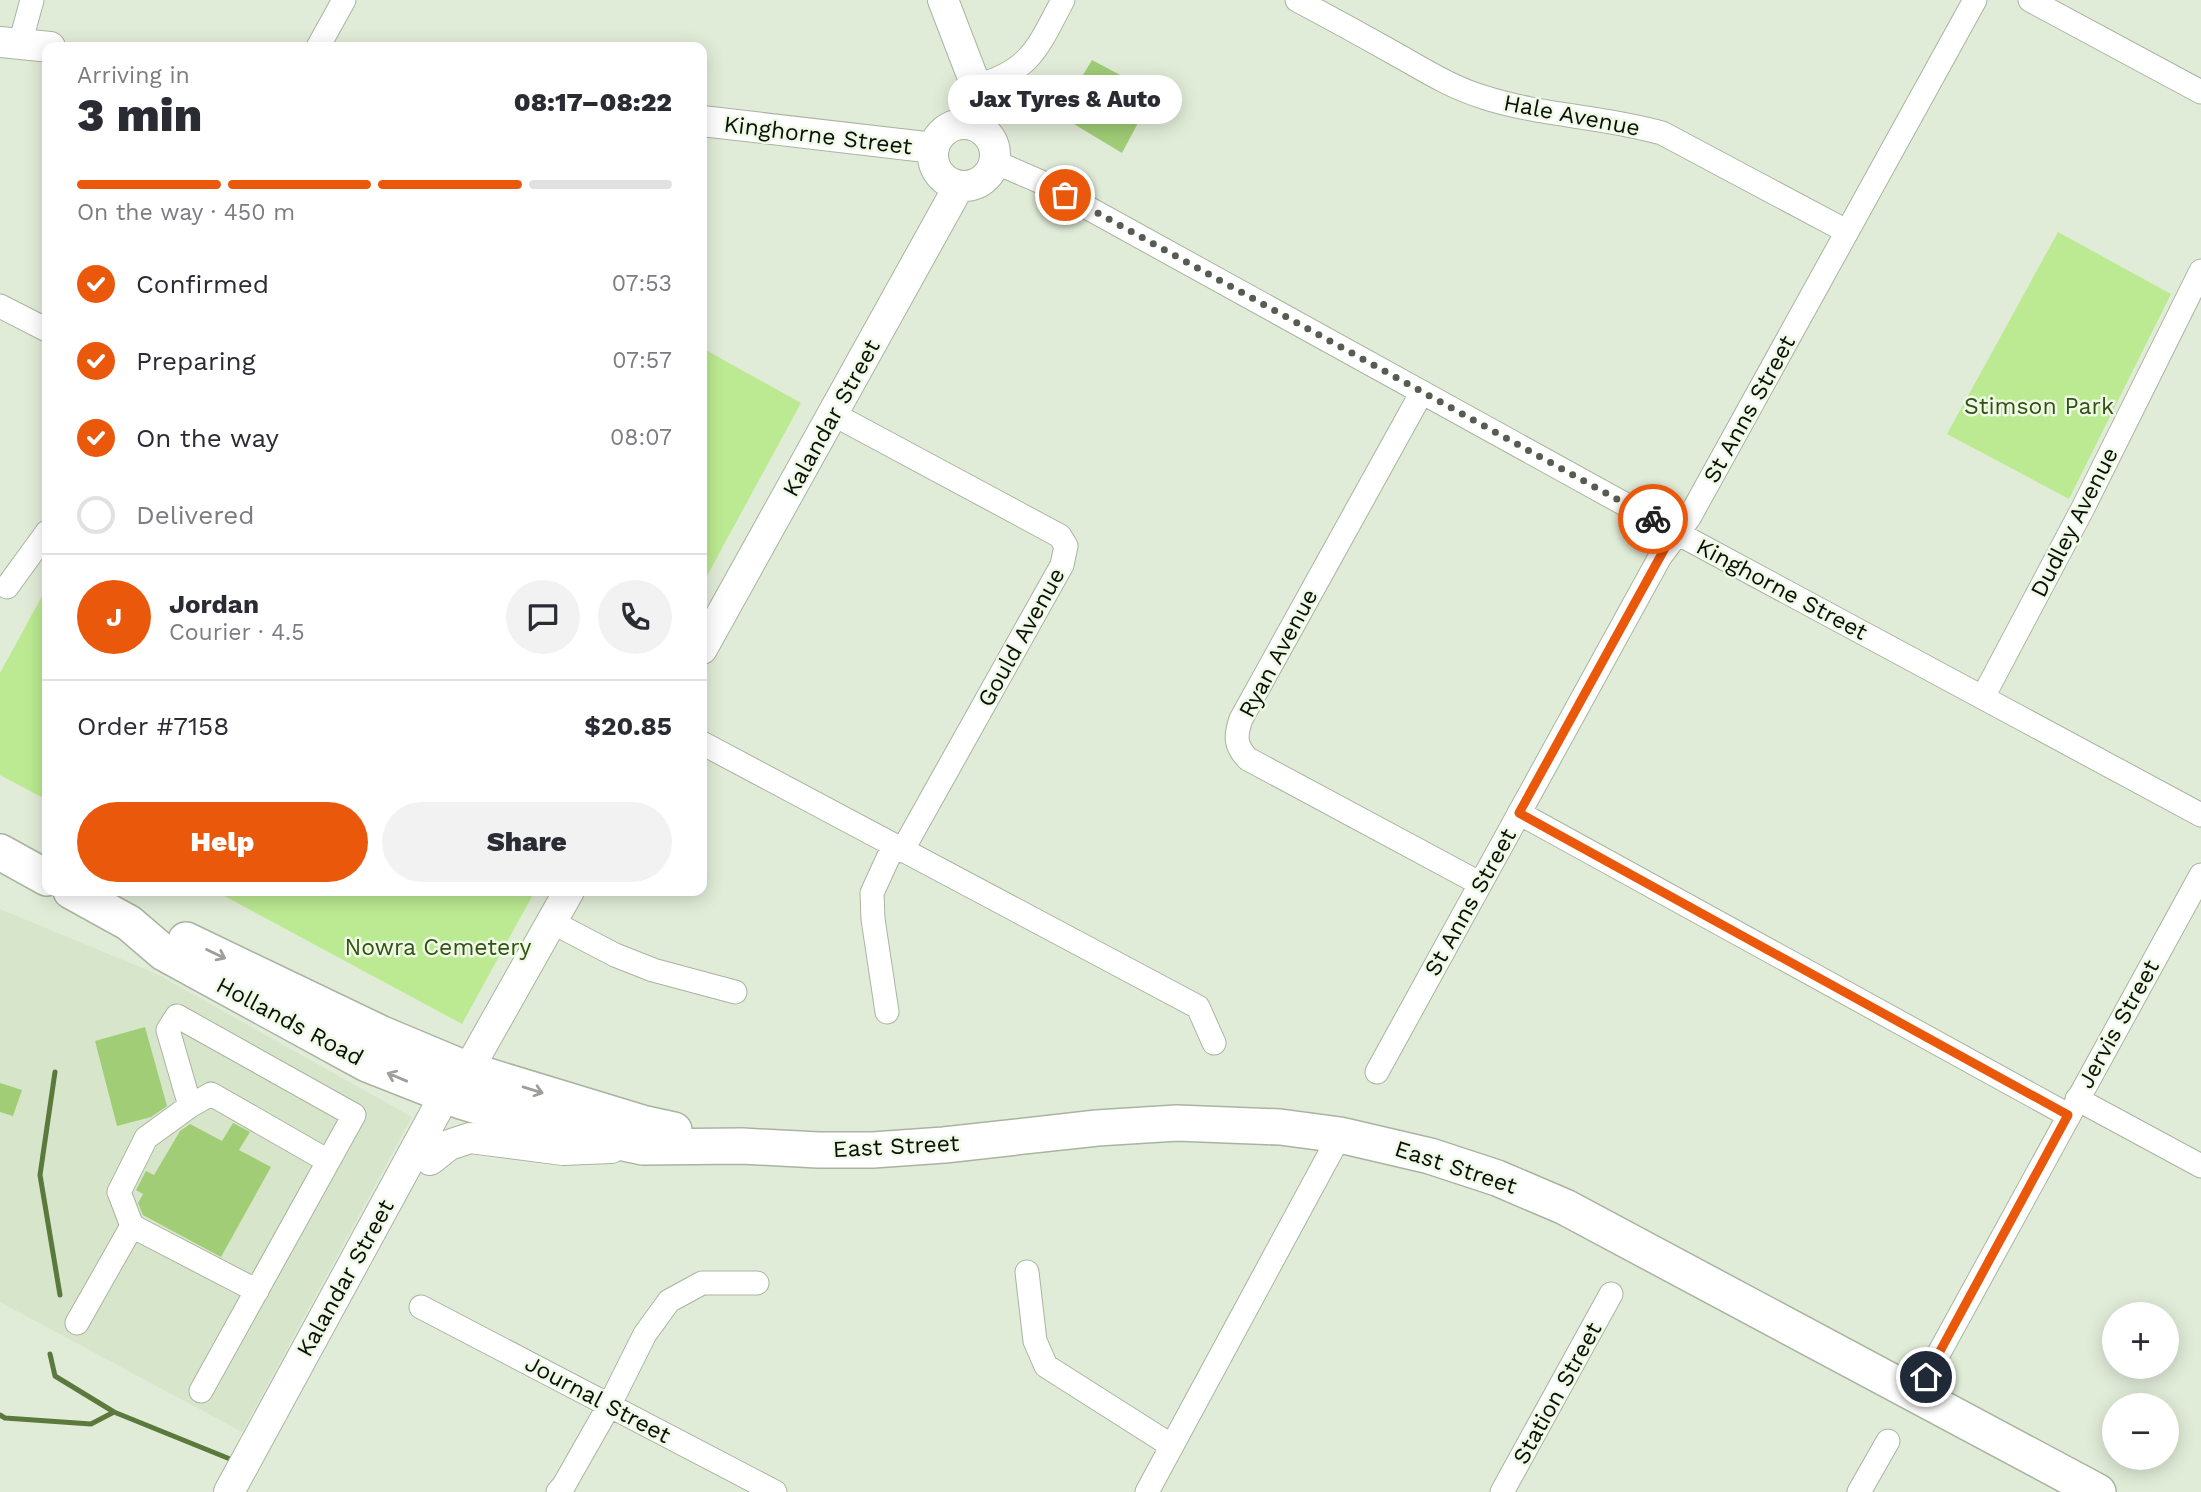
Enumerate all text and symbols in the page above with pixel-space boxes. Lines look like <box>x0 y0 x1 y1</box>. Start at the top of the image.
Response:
text: Arriving in <box>77 62 190 89</box>
callout: Jax Tyres & Auto <box>948 76 1182 125</box>
text: Jax Tyres & Auto <box>969 86 1161 113</box>
text: 08:17–08:22 <box>514 87 672 117</box>
text: 3 min <box>77 88 202 142</box>
street label: Hale Avenue <box>1501 89 1642 142</box>
street label: Kinghorne Street <box>722 111 914 160</box>
pin <box>1035 165 1095 225</box>
icon: bag <box>1046 176 1084 214</box>
text: On the way · 450 m <box>77 199 295 226</box>
icon: check <box>77 265 115 303</box>
text: Confirmed <box>136 269 269 299</box>
text: 07:53 <box>612 270 672 297</box>
street label: St Anns Street <box>1698 331 1801 488</box>
street label: Kalandar Street <box>777 335 886 502</box>
icon: check <box>77 342 115 380</box>
text: Preparing <box>136 346 256 376</box>
text: 07:57 <box>612 347 672 374</box>
park label: Stimson Park <box>1964 393 2114 420</box>
icon: check <box>77 419 115 457</box>
text: On the way <box>136 423 279 453</box>
text: 08:07 <box>610 424 672 451</box>
street label: Dudley Avenue <box>2025 443 2124 602</box>
courier <box>1618 484 1688 554</box>
text: Delivered <box>136 500 255 530</box>
icon: bike <box>1634 500 1672 538</box>
street label: Kinghorne Street <box>1692 533 1872 646</box>
street label: Gould Avenue <box>972 563 1071 711</box>
button: chat <box>506 580 580 654</box>
button: phone <box>598 580 672 654</box>
street label: Ryan Avenue <box>1233 584 1324 722</box>
text: Jordan <box>169 589 259 619</box>
text: J <box>106 602 122 632</box>
text: Courier · 4.5 <box>169 619 305 646</box>
text: Order #7158 <box>77 711 229 741</box>
text: $20.85 <box>584 711 672 741</box>
button: Help <box>77 802 368 882</box>
button: Share <box>382 802 672 882</box>
street label: St Anns Street <box>1419 824 1522 981</box>
park label: Nowra Cemetery <box>345 934 532 961</box>
one-way arrow <box>205 948 226 961</box>
street label: Jervis Street <box>2072 955 2165 1093</box>
street label: Hollands Road <box>212 971 368 1071</box>
one-way arrow <box>387 1069 409 1082</box>
one-way arrow <box>522 1084 544 1097</box>
street label: East Street <box>832 1130 960 1163</box>
street label: East Street <box>1392 1135 1521 1200</box>
street label: Kalandar Street <box>291 1195 400 1362</box>
map controls <box>2102 1302 2179 1470</box>
button: + <box>2102 1302 2179 1379</box>
street label: Station Street <box>1507 1317 1608 1469</box>
pin <box>1896 1347 1956 1407</box>
street label: Journal Street <box>520 1350 675 1449</box>
icon: home <box>1907 1358 1945 1396</box>
button: − <box>2102 1393 2179 1470</box>

